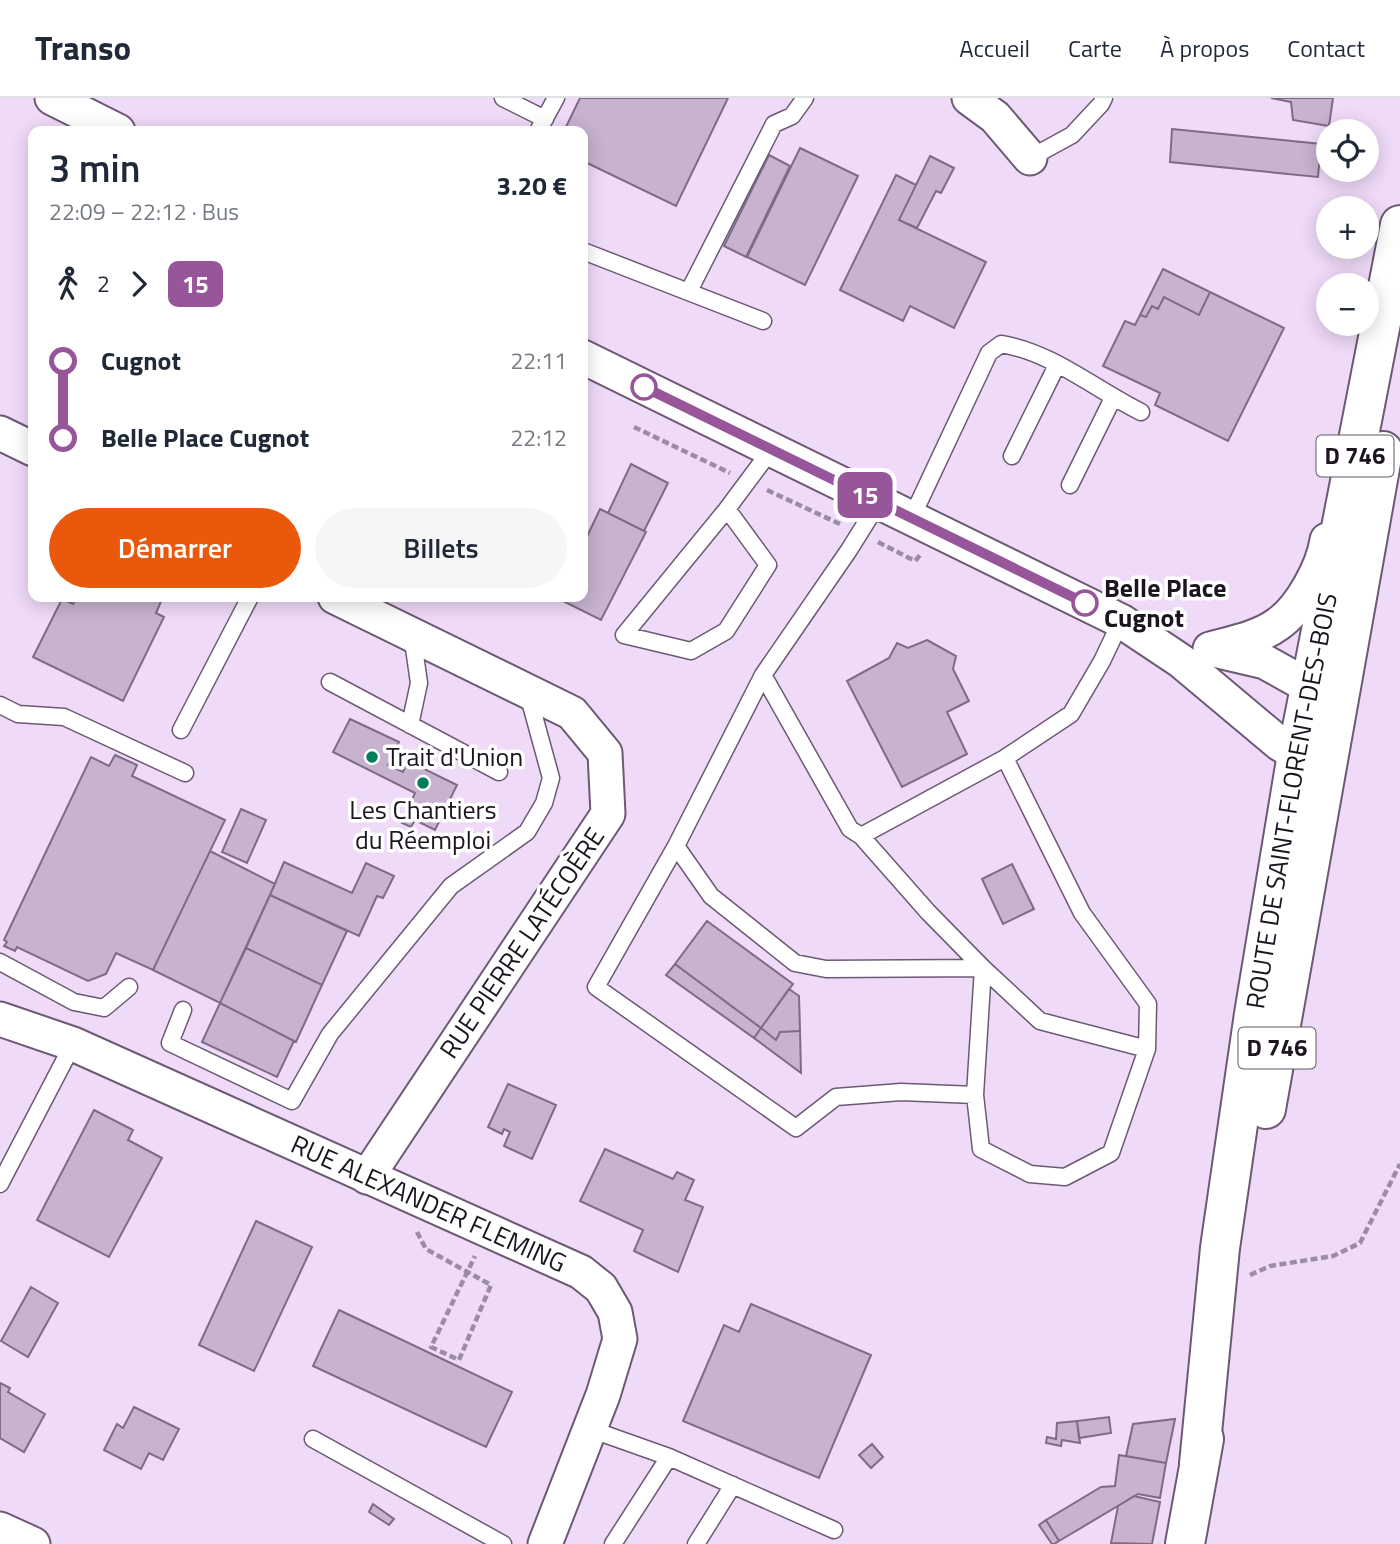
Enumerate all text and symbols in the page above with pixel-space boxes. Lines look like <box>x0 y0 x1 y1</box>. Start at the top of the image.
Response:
text: Transo <box>35 23 131 73</box>
text: Accueil <box>959 30 1030 66</box>
text: Carte <box>1068 30 1122 66</box>
text: À propos <box>1160 30 1249 66</box>
text: Contact <box>1287 30 1365 66</box>
map controls <box>1316 119 1379 336</box>
button: locate <box>1316 119 1379 182</box>
text: 3 min <box>49 139 140 197</box>
text: 3.20 € <box>496 166 567 205</box>
text: 22:09 – 22:12 · Bus <box>49 194 239 229</box>
button: + <box>1316 196 1379 259</box>
icon: walk <box>49 265 87 303</box>
icon: forward <box>120 265 158 303</box>
text: 2 <box>97 266 110 301</box>
text: 15 <box>182 266 209 302</box>
button: − <box>1316 273 1379 336</box>
text: Cugnot <box>101 341 181 380</box>
text: 22:11 <box>510 343 567 378</box>
unlabelled marker <box>631 374 657 400</box>
text: Belle Place Cugnot <box>101 418 309 457</box>
text: 22:12 <box>510 420 567 455</box>
road number: D 746 <box>1316 436 1394 477</box>
line badge: 15 <box>834 472 896 518</box>
text: 15 <box>852 477 878 513</box>
button: Démarrer <box>49 508 301 588</box>
button: Billets <box>315 508 567 588</box>
place label: Belle Place Cugnot <box>1104 568 1227 637</box>
street label: ROUTE DE SAINT-FLORENT-DES-BOIS <box>1235 589 1347 1012</box>
marker: Belle Place Cugnot <box>1072 590 1098 616</box>
place label: Trait d'Union <box>386 737 523 776</box>
marker: Trait d'Union <box>364 749 380 765</box>
marker: Les Chantiers du Réemploi <box>415 775 431 791</box>
place label: Les Chantiers du Réemploi <box>349 790 497 859</box>
street label: RUE PIERRE LATÉCOÈRE <box>429 819 614 1066</box>
road number: D 746 <box>1238 1028 1316 1068</box>
street label: RUE ALEXANDER FLEMING <box>285 1124 573 1282</box>

